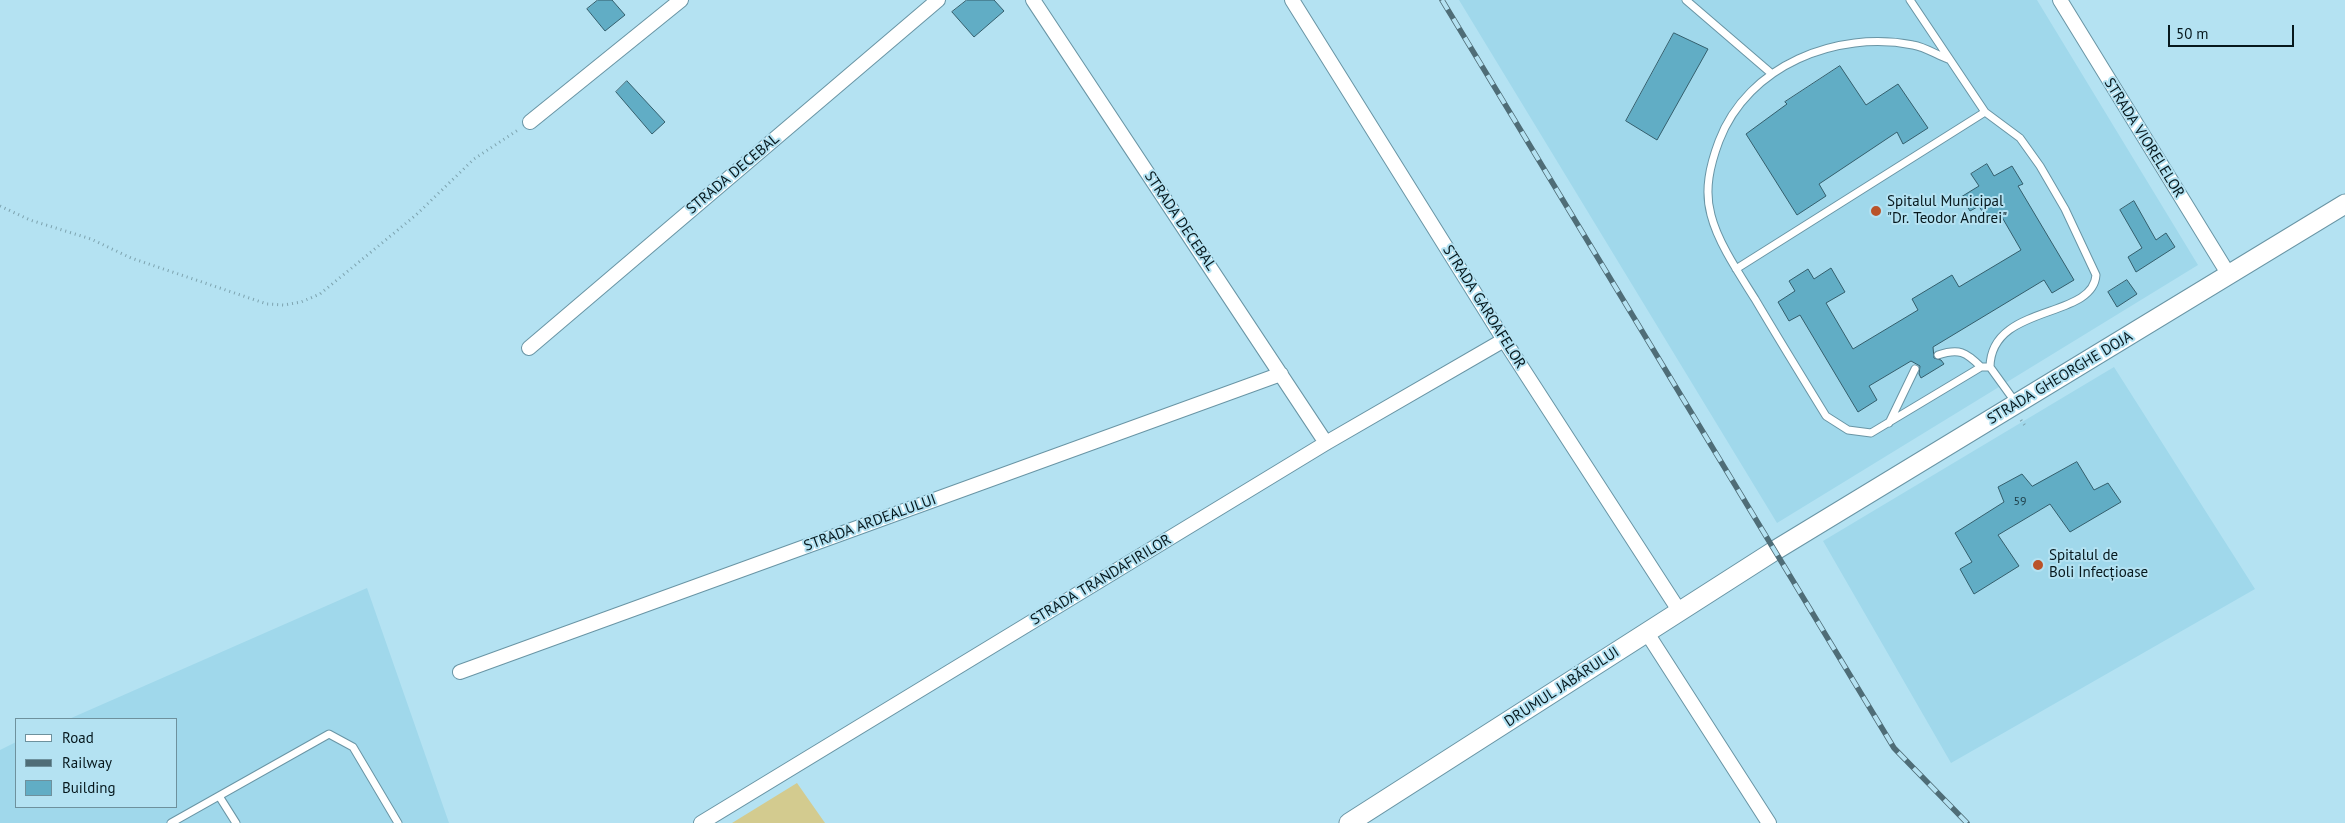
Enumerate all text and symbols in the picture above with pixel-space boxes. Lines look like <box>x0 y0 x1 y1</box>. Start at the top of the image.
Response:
scale bar <box>2170 15 2296 47</box>
text: 50 m <box>2176 24 2209 43</box>
street label: STRADA VIORELELOR <box>2100 75 2188 201</box>
street label: STRADA DECEBAL <box>683 130 783 218</box>
street label: STRADA DECEBAL <box>1140 168 1220 274</box>
place label: Spitalul Municipal "Dr. Teodor Andrei" <box>1887 193 2007 228</box>
marker: Spitalul Municipal "Dr. Teodor Andrei" <box>1869 204 1883 218</box>
street label: STRADA GAROAFELOR <box>1439 242 1529 372</box>
street label: STRADA GHEORGHE DOJA <box>1984 327 2136 429</box>
street label: STRADA ARDEALULUI <box>801 491 939 555</box>
house number: 59 <box>2013 495 2027 509</box>
street label: STRADA TRANDAFIRILOR <box>1027 531 1175 629</box>
place label: Spitalul de Boli Infecțioase <box>2049 547 2148 582</box>
marker: Spitalul de Boli Infecțioase <box>2031 558 2045 572</box>
street label: DRUMUL JABĂRULUI <box>1501 643 1623 731</box>
legend <box>15 718 178 808</box>
text: Road <box>62 728 94 747</box>
text: Railway <box>62 753 112 772</box>
text: Building <box>62 778 116 797</box>

